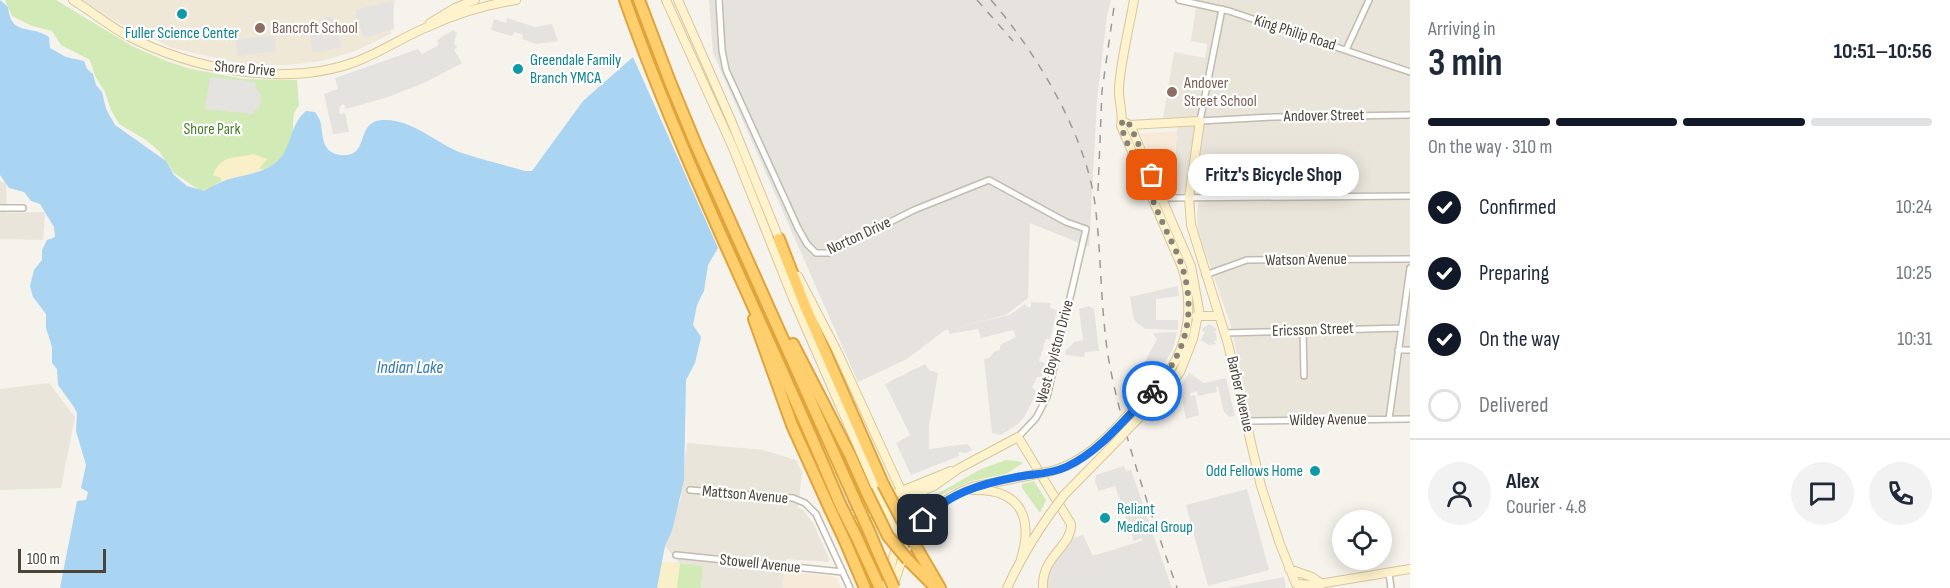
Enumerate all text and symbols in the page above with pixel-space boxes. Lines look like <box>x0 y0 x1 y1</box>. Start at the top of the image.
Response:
marker: Fuller Science Center <box>175 7 189 21</box>
street label: King Philip Road <box>1252 11 1338 55</box>
text: Arriving in <box>1428 17 1496 41</box>
place label: Bancroft School <box>272 19 358 38</box>
marker: Bancroft School <box>253 21 267 35</box>
place label: Fuller Science Center <box>125 24 239 43</box>
text: 10:51–10:56 <box>1833 38 1932 65</box>
text: 3 min <box>1428 40 1503 87</box>
place label: Greendale Family Branch YMCA <box>530 51 621 88</box>
street label: Shore Drive <box>213 57 277 81</box>
marker: Greendale Family Branch YMCA <box>511 62 525 76</box>
place label: Andover Street School <box>1183 74 1257 111</box>
marker: Andover Street School <box>1165 85 1179 99</box>
street label: Andover Street <box>1283 106 1365 126</box>
park label: Shore Park <box>183 120 241 139</box>
text: On the way · 310 m <box>1428 135 1552 159</box>
pin <box>1126 149 1177 200</box>
callout: Fritz's Bicycle Shop <box>1188 154 1359 196</box>
icon: bag <box>1135 158 1168 191</box>
text: Fritz's Bicycle Shop <box>1205 163 1342 187</box>
icon: check <box>1428 191 1461 224</box>
text: Confirmed <box>1479 194 1556 221</box>
text: 10:24 <box>1896 195 1932 219</box>
street label: Norton Drive <box>824 213 894 259</box>
street label: Watson Avenue <box>1265 250 1347 270</box>
icon: check <box>1428 257 1461 290</box>
text: Preparing <box>1479 260 1549 287</box>
text: 10:25 <box>1896 261 1932 285</box>
street label: West Boylston Drive <box>1032 298 1078 406</box>
street label: Ericsson Street <box>1272 319 1354 341</box>
icon: check <box>1428 323 1461 356</box>
text: On the way <box>1479 326 1560 353</box>
text: 10:31 <box>1897 327 1932 351</box>
street label: Barber Avenue <box>1222 354 1258 434</box>
water label: Indian Lake <box>377 357 443 378</box>
courier <box>1122 361 1182 421</box>
icon: bike <box>1136 375 1169 408</box>
text: Delivered <box>1479 392 1548 419</box>
street label: Wildey Avenue <box>1289 410 1367 430</box>
place label: Odd Fellows Home <box>1206 462 1303 481</box>
button: person <box>1428 462 1491 525</box>
button: chat <box>1791 462 1854 525</box>
button: phone <box>1869 462 1932 525</box>
marker: Odd Fellows Home <box>1308 464 1322 478</box>
text: Alex <box>1506 468 1539 495</box>
street label: Mattson Avenue <box>701 482 789 508</box>
pin <box>897 494 948 545</box>
text: Courier · 4.8 <box>1506 495 1587 519</box>
place label: Reliant Medical Group <box>1117 500 1193 537</box>
icon: home <box>906 503 939 536</box>
map controls <box>1332 510 1392 570</box>
button: locate <box>1332 510 1392 570</box>
marker: Reliant Medical Group <box>1098 511 1112 525</box>
scale bar <box>18 546 106 574</box>
text: 100 m <box>27 550 60 569</box>
street label: Stowell Avenue <box>719 550 801 578</box>

